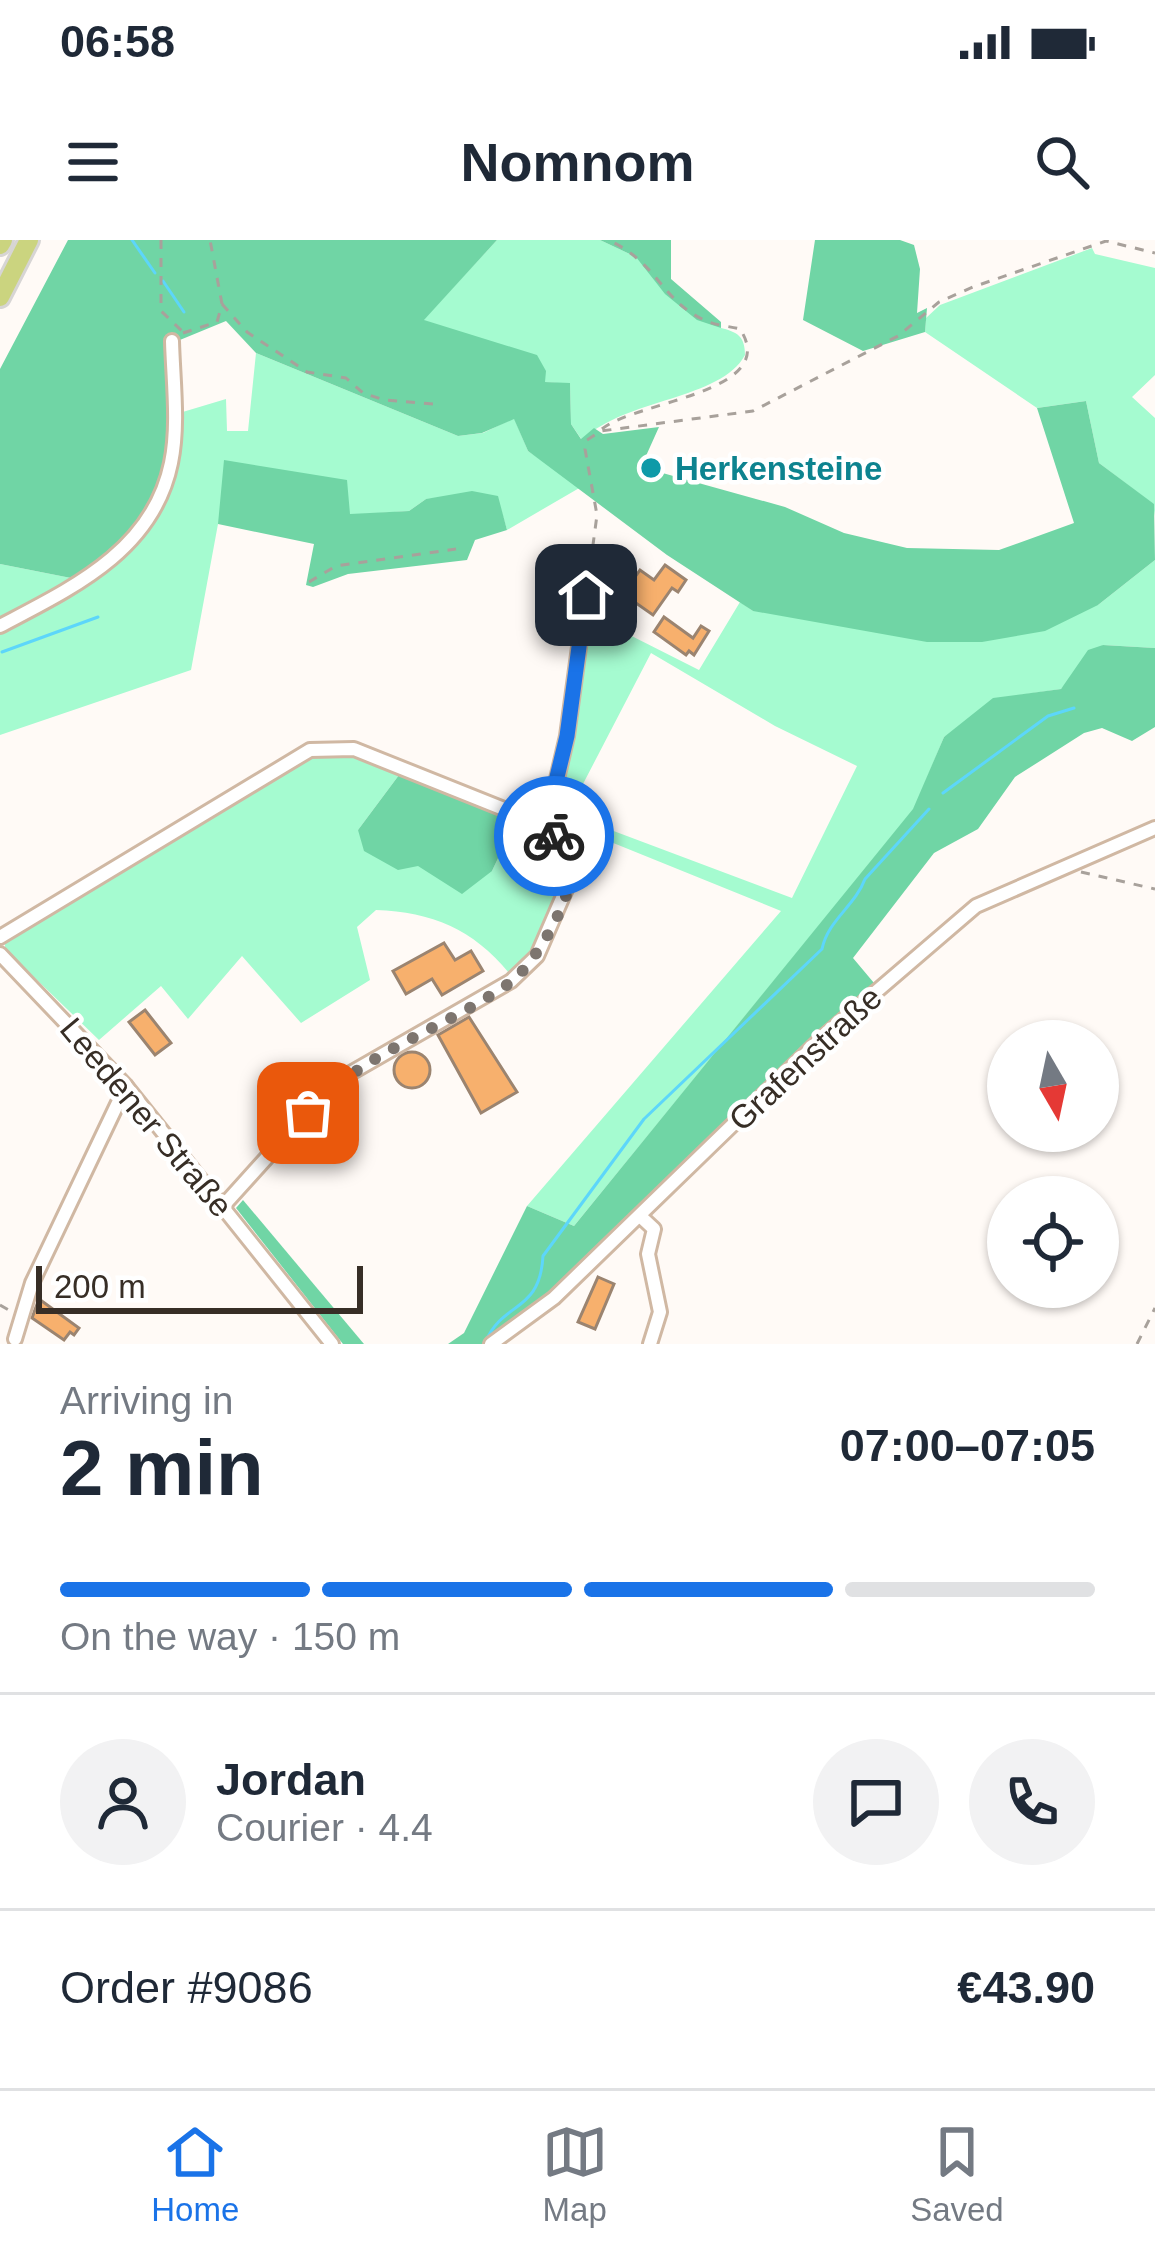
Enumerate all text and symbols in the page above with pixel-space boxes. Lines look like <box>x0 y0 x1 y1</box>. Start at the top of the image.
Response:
text: 06:58 <box>60 16 175 67</box>
icon: menu <box>60 129 126 195</box>
icon: search <box>1029 129 1095 195</box>
text: Nomnom <box>461 132 694 192</box>
place label: Herkensteine <box>675 450 882 487</box>
marker: Herkensteine <box>638 455 664 481</box>
pin <box>535 544 637 646</box>
icon: home <box>553 562 619 628</box>
courier <box>494 776 614 896</box>
icon: bike <box>521 803 587 869</box>
street label: Grafenstraße <box>722 979 889 1138</box>
street label: Leedener Straße <box>53 1011 240 1224</box>
north arrow <box>987 1020 1119 1152</box>
map controls <box>987 1020 1119 1308</box>
pin <box>257 1062 359 1164</box>
icon: bag <box>275 1080 341 1146</box>
button: locate <box>987 1176 1119 1308</box>
scale bar <box>36 1260 363 1313</box>
text: 200 m <box>54 1268 146 1305</box>
text: Arriving in <box>60 1379 233 1422</box>
text: 07:00–07:05 <box>840 1420 1095 1471</box>
text: 2 min <box>60 1424 264 1512</box>
text: On the way · 150 m <box>60 1615 400 1658</box>
button: person <box>60 1739 186 1865</box>
button: chat <box>813 1739 939 1865</box>
button: phone <box>969 1739 1095 1865</box>
text: Jordan <box>216 1754 366 1805</box>
text: Courier · 4.4 <box>216 1806 433 1849</box>
text: Order #9086 <box>60 1962 313 2013</box>
text: €43.90 <box>957 1962 1095 2013</box>
tab: Home <box>151 2119 239 2229</box>
tab: Map <box>542 2119 608 2229</box>
tab: Saved <box>910 2119 1004 2229</box>

